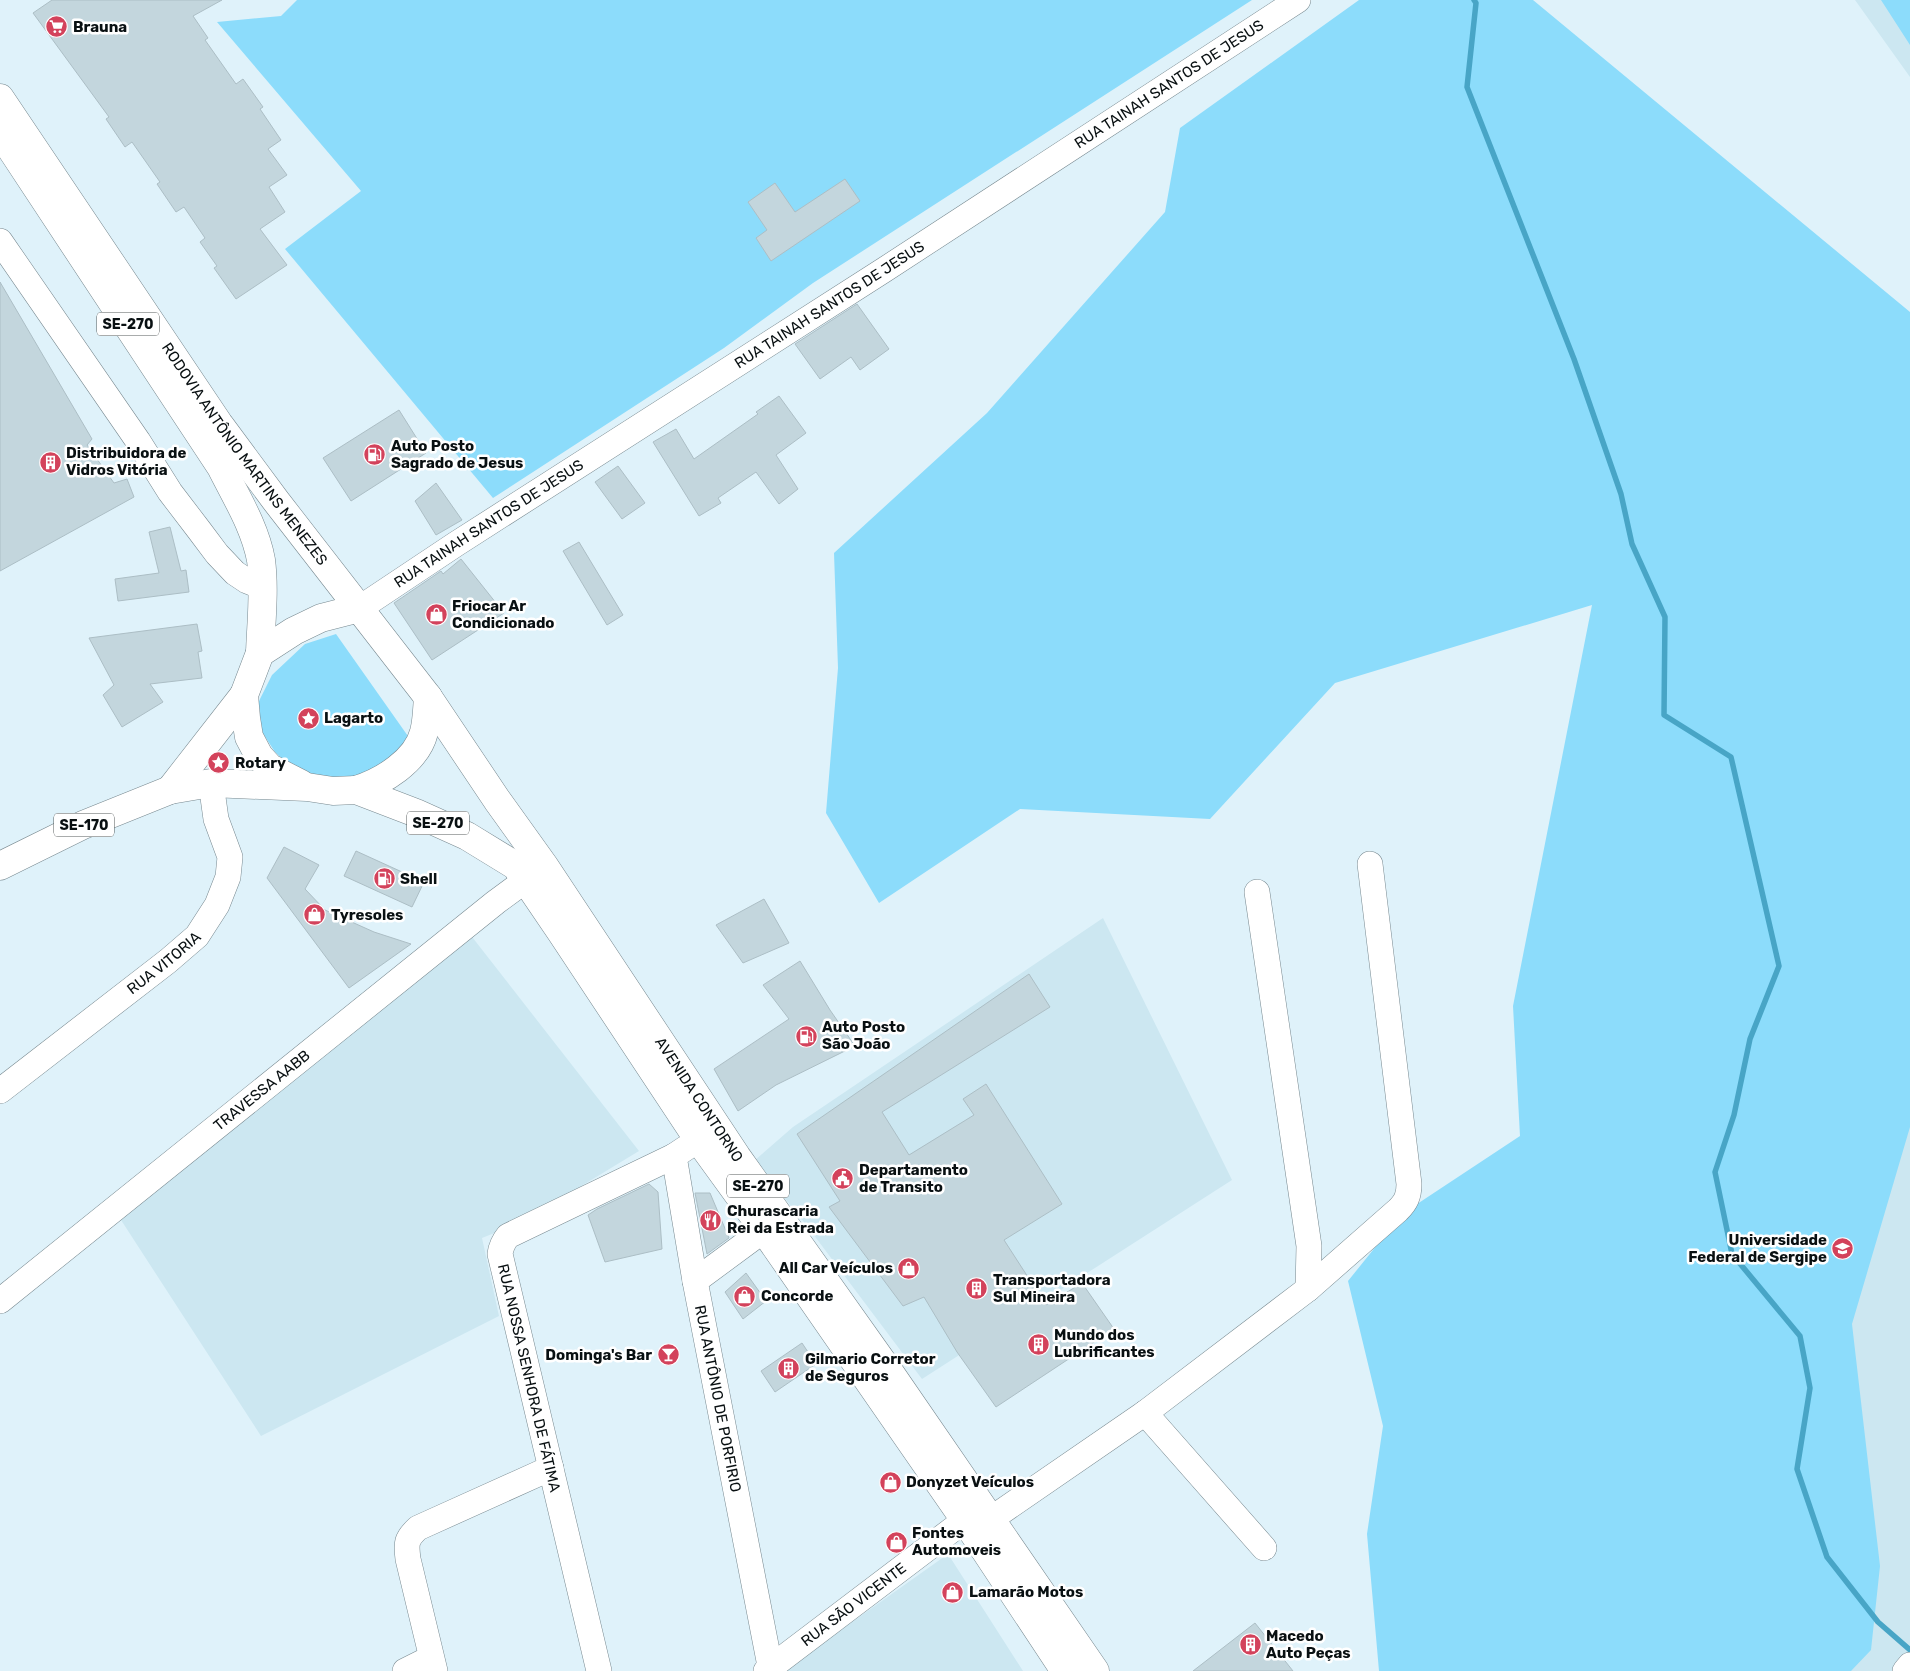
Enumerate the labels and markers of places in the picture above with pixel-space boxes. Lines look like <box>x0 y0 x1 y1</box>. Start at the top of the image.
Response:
supermarket icon: Brauna <box>45 15 69 39</box>
place label: Brauna <box>73 18 127 36</box>
place label: Auto Posto Sagrado de Jesus <box>391 437 523 472</box>
fuel station icon: Auto Posto Sagrado de Jesus <box>363 443 387 467</box>
place label: Distribuidora de Vidros Vitória <box>66 444 187 479</box>
building icon: Distribuidora de Vidros Vitória <box>38 450 62 474</box>
place label: Friocar Ar Condicionado <box>452 597 555 632</box>
shop icon: Friocar Ar Condicionado <box>424 603 448 627</box>
place icon: Lagarto <box>296 706 320 730</box>
place label: Lagarto <box>324 709 383 727</box>
place icon: Rotary <box>207 751 231 775</box>
place label: Rotary <box>235 754 286 772</box>
fuel station icon: Shell <box>372 867 396 891</box>
place label: Shell <box>400 870 437 888</box>
shop icon: Tyresoles <box>303 903 327 927</box>
place label: Tyresoles <box>331 906 403 924</box>
place label: Auto Posto São João <box>822 1018 905 1053</box>
fuel station icon: Auto Posto São João <box>794 1024 818 1048</box>
place label: Departamento de Transito <box>859 1161 968 1196</box>
public building icon: Departamento de Transito <box>831 1167 855 1191</box>
place label: Churascaria Rei da Estrada <box>727 1202 834 1237</box>
restaurant icon: Churascaria Rei da Estrada <box>699 1208 723 1232</box>
place label: Universidade Federal de Sergipe <box>1688 1231 1827 1266</box>
school or university icon: Universidade Federal de Sergipe <box>1831 1237 1855 1261</box>
shop icon: All Car Veículos <box>897 1256 921 1280</box>
place label: All Car Veículos <box>779 1259 893 1277</box>
place label: Transportadora Sul Mineira <box>993 1271 1111 1306</box>
building icon: Transportadora Sul Mineira <box>965 1277 989 1301</box>
shop icon: Concorde <box>733 1284 757 1308</box>
place label: Concorde <box>761 1287 834 1305</box>
place label: Mundo dos Lubrificantes <box>1054 1326 1155 1361</box>
building icon: Mundo dos Lubrificantes <box>1026 1332 1050 1356</box>
bar icon: Dominga's Bar <box>656 1343 680 1367</box>
place label: Dominga's Bar <box>545 1346 652 1364</box>
place label: Gilmario Corretor de Seguros <box>805 1350 936 1385</box>
building icon: Gilmario Corretor de Seguros <box>777 1356 801 1380</box>
shop icon: Donyzet Veículos <box>878 1470 902 1494</box>
place label: Donyzet Veículos <box>906 1473 1034 1491</box>
place label: Fontes Automoveis <box>912 1524 1001 1559</box>
shop icon: Fontes Automoveis <box>884 1530 908 1554</box>
shop icon: Lamarão Motos <box>941 1580 965 1604</box>
place label: Lamarão Motos <box>969 1583 1083 1601</box>
place label: Macedo Auto Peças <box>1266 1627 1351 1662</box>
building icon: Macedo Auto Peças <box>1238 1633 1262 1657</box>

